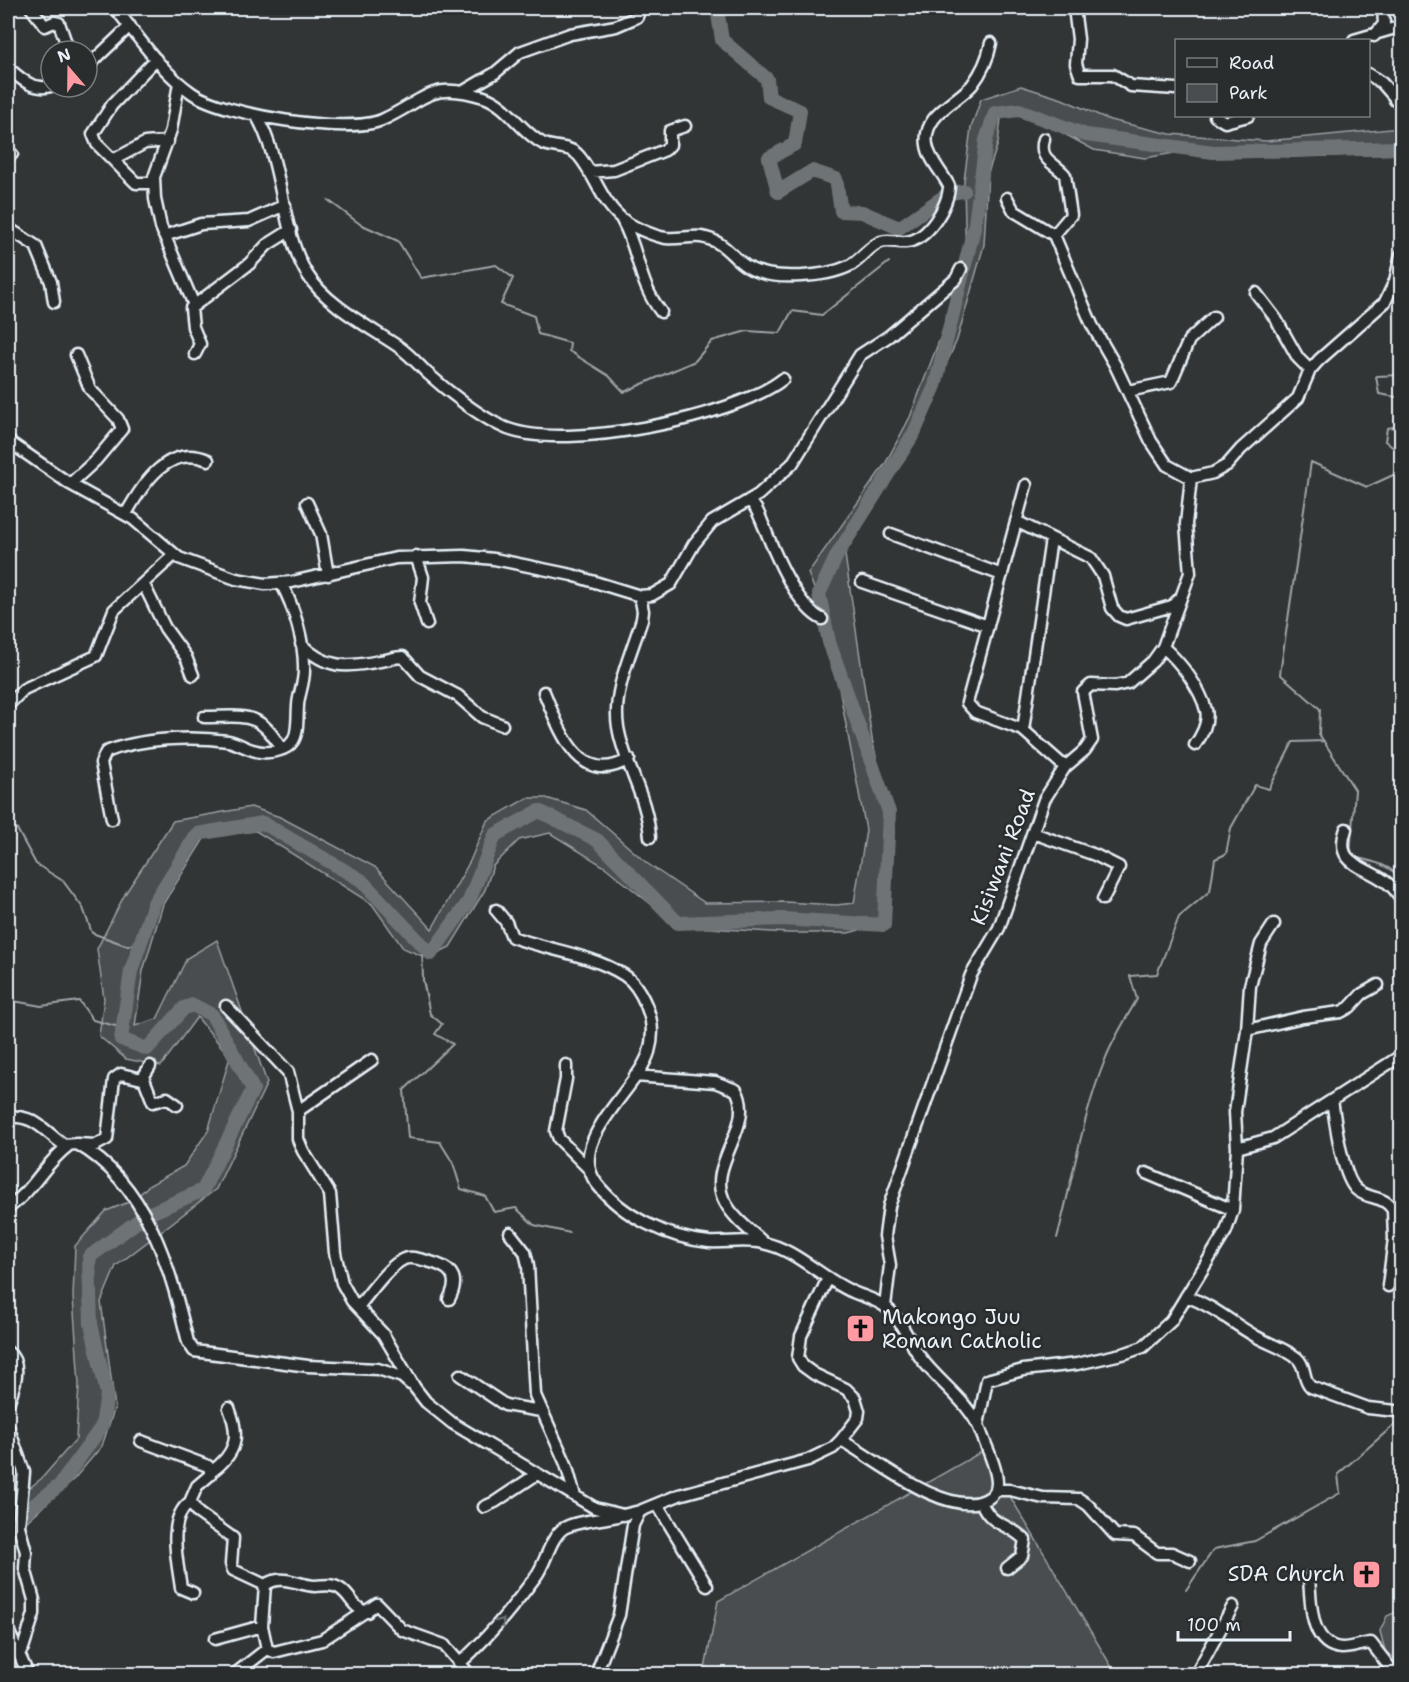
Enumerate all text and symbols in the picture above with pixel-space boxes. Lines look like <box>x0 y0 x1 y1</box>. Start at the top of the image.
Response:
north arrow <box>39 39 99 99</box>
legend <box>1175 39 1370 117</box>
text: N <box>54 43 74 67</box>
text: Road <box>1229 51 1274 75</box>
text: Park <box>1229 81 1268 105</box>
street label: Kisiwani Road <box>964 785 1042 929</box>
place label: Makongo Juu Roman Catholic <box>882 1303 1042 1355</box>
church icon: Makongo Juu Roman Catholic <box>845 1313 877 1345</box>
church icon: SDA Church <box>1350 1558 1382 1590</box>
place label: SDA Church <box>1228 1560 1345 1588</box>
scale bar <box>1178 1604 1290 1642</box>
text: 100 m <box>1187 1613 1241 1637</box>
one-way arrow <box>494 1617 505 1628</box>

